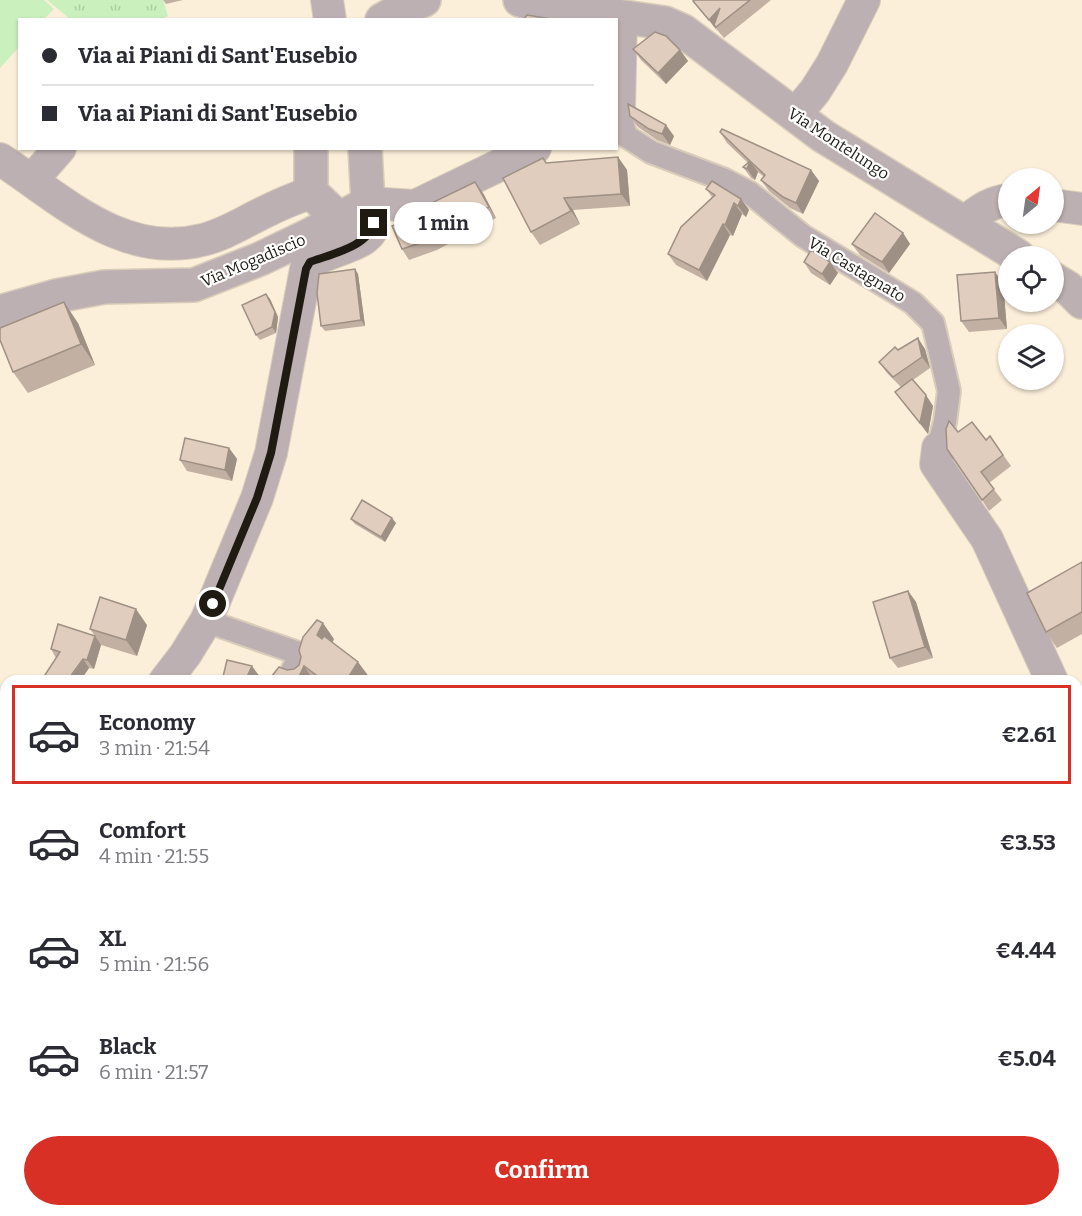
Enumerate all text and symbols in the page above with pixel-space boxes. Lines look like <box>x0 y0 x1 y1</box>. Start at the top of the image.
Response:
text: Via ai Piani di Sant'Eusebio <box>78 42 357 69</box>
text: Via ai Piani di Sant'Eusebio <box>78 100 357 127</box>
street label: Via Montelungo <box>784 104 893 183</box>
north arrow <box>998 168 1064 234</box>
map controls <box>998 168 1064 390</box>
callout: 1 min <box>395 202 494 244</box>
route end <box>360 209 387 236</box>
text: 1 min <box>418 211 469 235</box>
street label: Via Mogadiscio <box>198 230 308 291</box>
street label: Via Castagnato <box>805 233 909 306</box>
button: locate <box>998 246 1064 312</box>
button: layers <box>998 324 1064 390</box>
route start <box>199 590 226 617</box>
icon: car <box>27 708 81 762</box>
text: Economy <box>99 709 195 736</box>
text: €2.61 <box>1002 721 1056 748</box>
text: 3 min · 21:54 <box>99 736 210 760</box>
icon: car <box>27 816 81 870</box>
text: Comfort <box>99 817 186 844</box>
text: €3.53 <box>1000 829 1056 856</box>
text: 4 min · 21:55 <box>99 844 209 868</box>
icon: car <box>27 924 81 978</box>
text: XL <box>99 925 126 952</box>
text: €4.44 <box>996 937 1056 964</box>
text: 5 min · 21:56 <box>99 952 209 976</box>
icon: car <box>27 1032 81 1086</box>
text: Black <box>99 1033 156 1060</box>
text: €5.04 <box>998 1045 1056 1072</box>
text: 6 min · 21:57 <box>99 1060 208 1084</box>
button: Confirm <box>24 1136 1059 1205</box>

